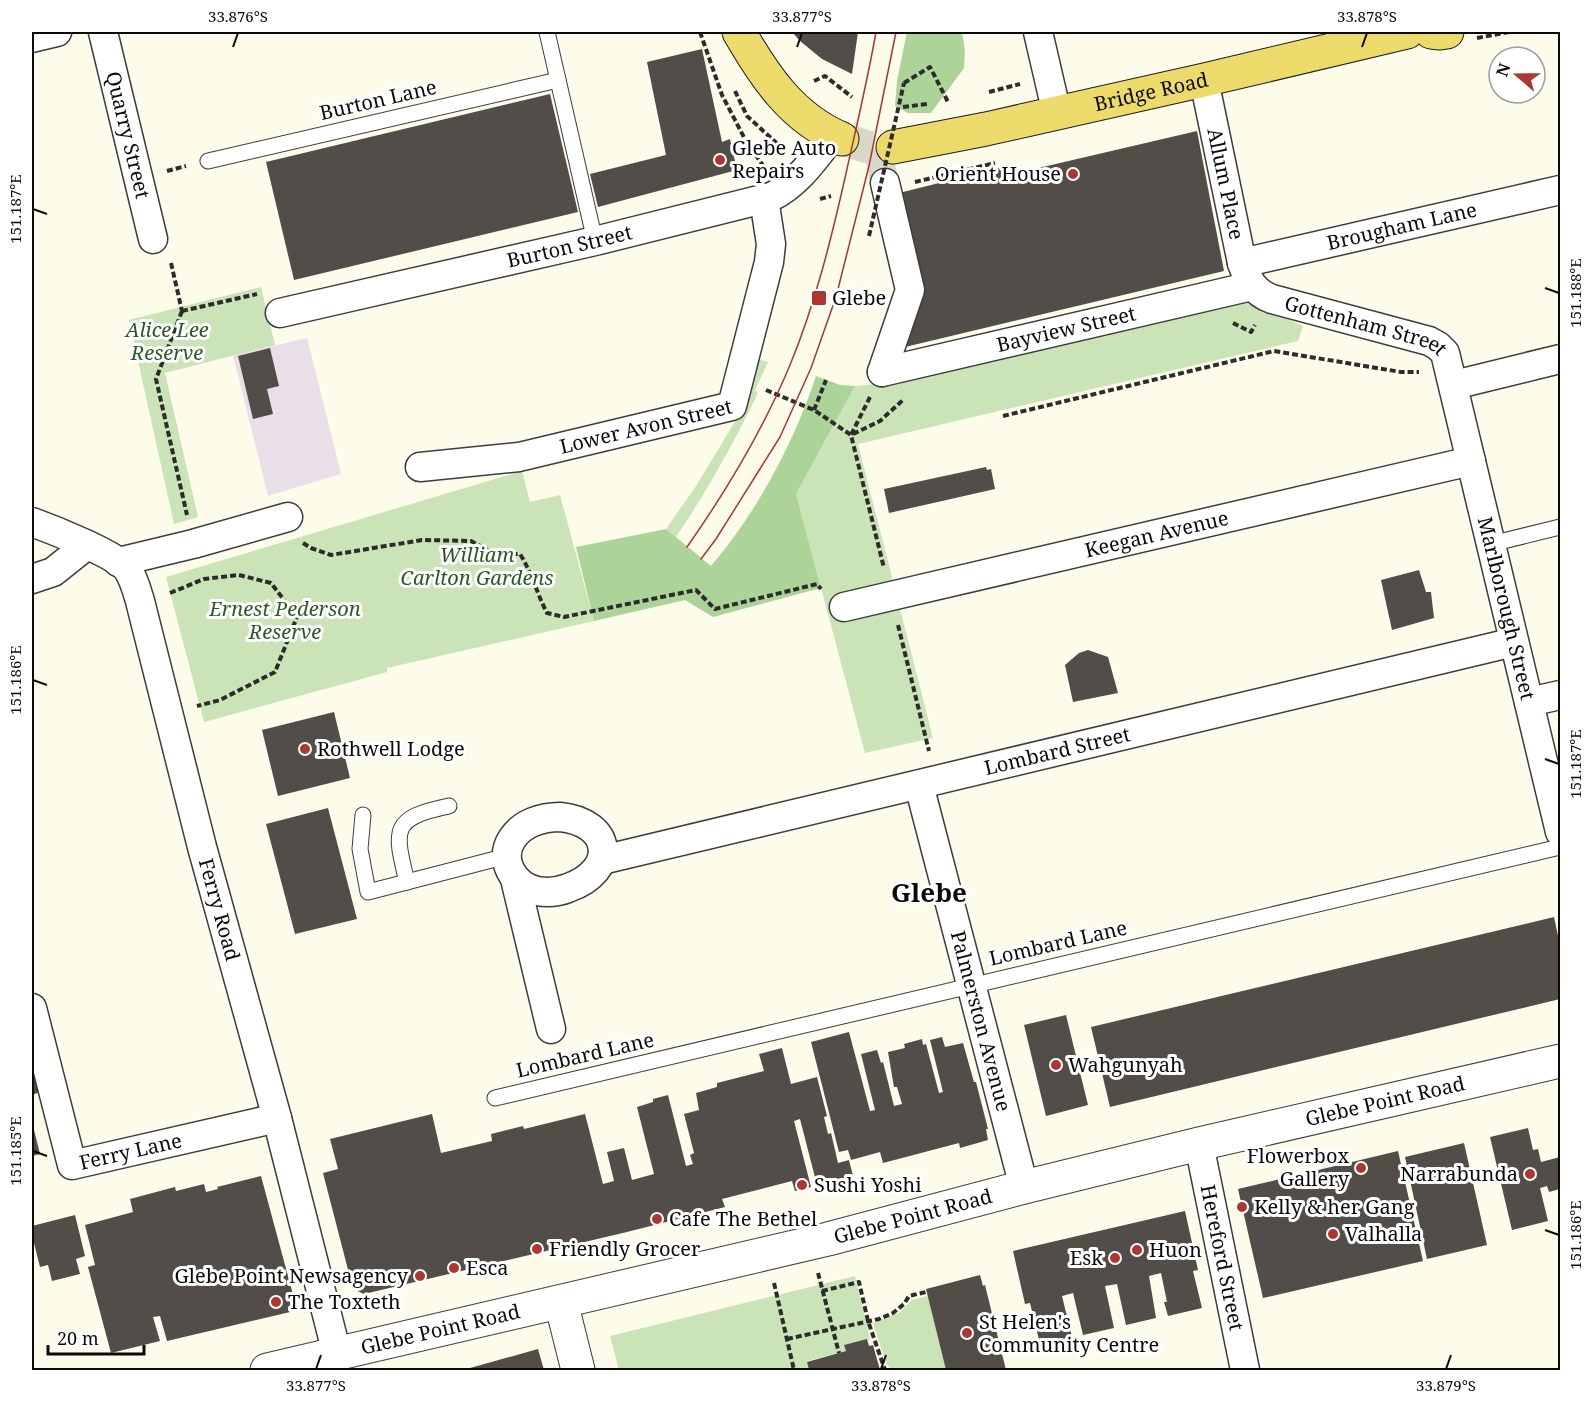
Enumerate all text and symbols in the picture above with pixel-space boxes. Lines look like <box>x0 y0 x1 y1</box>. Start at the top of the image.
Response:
text: 33.876°S <box>208 6 268 26</box>
text: 33.877°S <box>772 6 832 26</box>
text: 33.878°S <box>1337 6 1397 26</box>
north arrow <box>1487 45 1547 105</box>
text: N <box>1490 60 1516 80</box>
street label: Bridge Road <box>1091 65 1211 117</box>
street label: Quarry Street <box>100 69 157 201</box>
street label: Burton Lane <box>317 73 439 126</box>
street label: Allum Place <box>1201 125 1251 242</box>
place label: Glebe Auto Repairs <box>732 134 836 184</box>
marker: Glebe Auto Repairs <box>713 153 727 167</box>
place label: Orient House <box>935 160 1061 187</box>
marker: Orient House <box>1066 167 1080 181</box>
text: 151.187°E <box>5 174 25 244</box>
street label: Brougham Lane <box>1324 196 1479 256</box>
street label: Burton Street <box>504 218 635 274</box>
text: 151.188°E <box>1565 258 1585 328</box>
place label: Glebe <box>832 284 886 311</box>
marker: Glebe <box>810 289 828 307</box>
street label: Gottenham Street <box>1282 289 1454 361</box>
street label: Bayview Street <box>994 299 1138 358</box>
park label: Alice Lee Reserve <box>123 316 209 366</box>
street label: Lower Avon Street <box>557 392 735 460</box>
street label: Keegan Avenue <box>1082 504 1231 563</box>
street label: Marlborough Street <box>1472 514 1542 703</box>
park label: William Carlton Gardens <box>400 541 554 591</box>
park label: Ernest Pederson Reserve <box>208 595 361 645</box>
text: 151.186°E <box>5 645 25 715</box>
street label: Lombard Street <box>981 720 1133 781</box>
text: 151.187°E <box>1565 729 1585 799</box>
place label: Rothwell Lodge <box>317 735 465 762</box>
marker: Rothwell Lodge <box>298 742 312 756</box>
street label: Ferry Road <box>193 855 247 964</box>
district label: Glebe <box>891 874 967 910</box>
street label: Lombard Lane <box>986 914 1129 971</box>
street label: Palmerston Avenue <box>945 928 1018 1114</box>
street label: Lombard Lane <box>513 1026 656 1083</box>
place label: Wahgunyah <box>1068 1051 1183 1078</box>
marker: Wahgunyah <box>1049 1058 1063 1072</box>
street label: Glebe Point Road <box>1303 1069 1467 1132</box>
text: 151.185°E <box>5 1116 25 1186</box>
street label: Ferry Lane <box>76 1126 184 1176</box>
place label: Flowerbox Gallery <box>1247 1142 1350 1192</box>
place label: Narrabunda <box>1400 1160 1518 1187</box>
marker: Flowerbox Gallery <box>1354 1161 1368 1175</box>
marker: Narrabunda <box>1523 1167 1537 1181</box>
place label: Sushi Yoshi <box>814 1171 922 1198</box>
marker: Sushi Yoshi <box>795 1178 809 1192</box>
street label: Glebe Point Road <box>831 1182 995 1250</box>
street label: Hereford Street <box>1195 1182 1251 1333</box>
place label: Kelly & her Gang <box>1254 1193 1415 1220</box>
marker: Kelly & her Gang <box>1235 1200 1249 1214</box>
text: 151.186°E <box>1565 1200 1585 1270</box>
place label: Cafe The Bethel <box>669 1205 817 1232</box>
marker: Cafe The Bethel <box>650 1212 664 1226</box>
place label: Valhalla <box>1345 1220 1422 1247</box>
marker: Valhalla <box>1326 1227 1340 1241</box>
place label: Friendly Grocer <box>549 1235 701 1262</box>
place label: Huon <box>1149 1236 1202 1263</box>
marker: Friendly Grocer <box>530 1242 544 1256</box>
marker: Huon <box>1130 1243 1144 1257</box>
place label: Esk <box>1070 1244 1103 1271</box>
marker: Esk <box>1108 1251 1122 1265</box>
place label: Esca <box>466 1254 509 1281</box>
marker: Esca <box>447 1261 461 1275</box>
place label: Glebe Point Newsagency <box>175 1262 409 1289</box>
marker: Glebe Point Newsagency <box>413 1269 427 1283</box>
place label: The Toxteth <box>288 1288 401 1315</box>
marker: The Toxteth <box>269 1295 283 1309</box>
street label: Glebe Point Road <box>358 1297 523 1361</box>
place label: St Helen's Community Centre <box>979 1308 1159 1358</box>
scale bar <box>48 1318 144 1356</box>
text: 20 m <box>57 1326 99 1350</box>
marker: St Helen's Community Centre <box>960 1326 974 1340</box>
text: 33.877°S <box>286 1375 346 1395</box>
text: 33.878°S <box>851 1375 911 1395</box>
text: 33.879°S <box>1416 1375 1476 1395</box>

